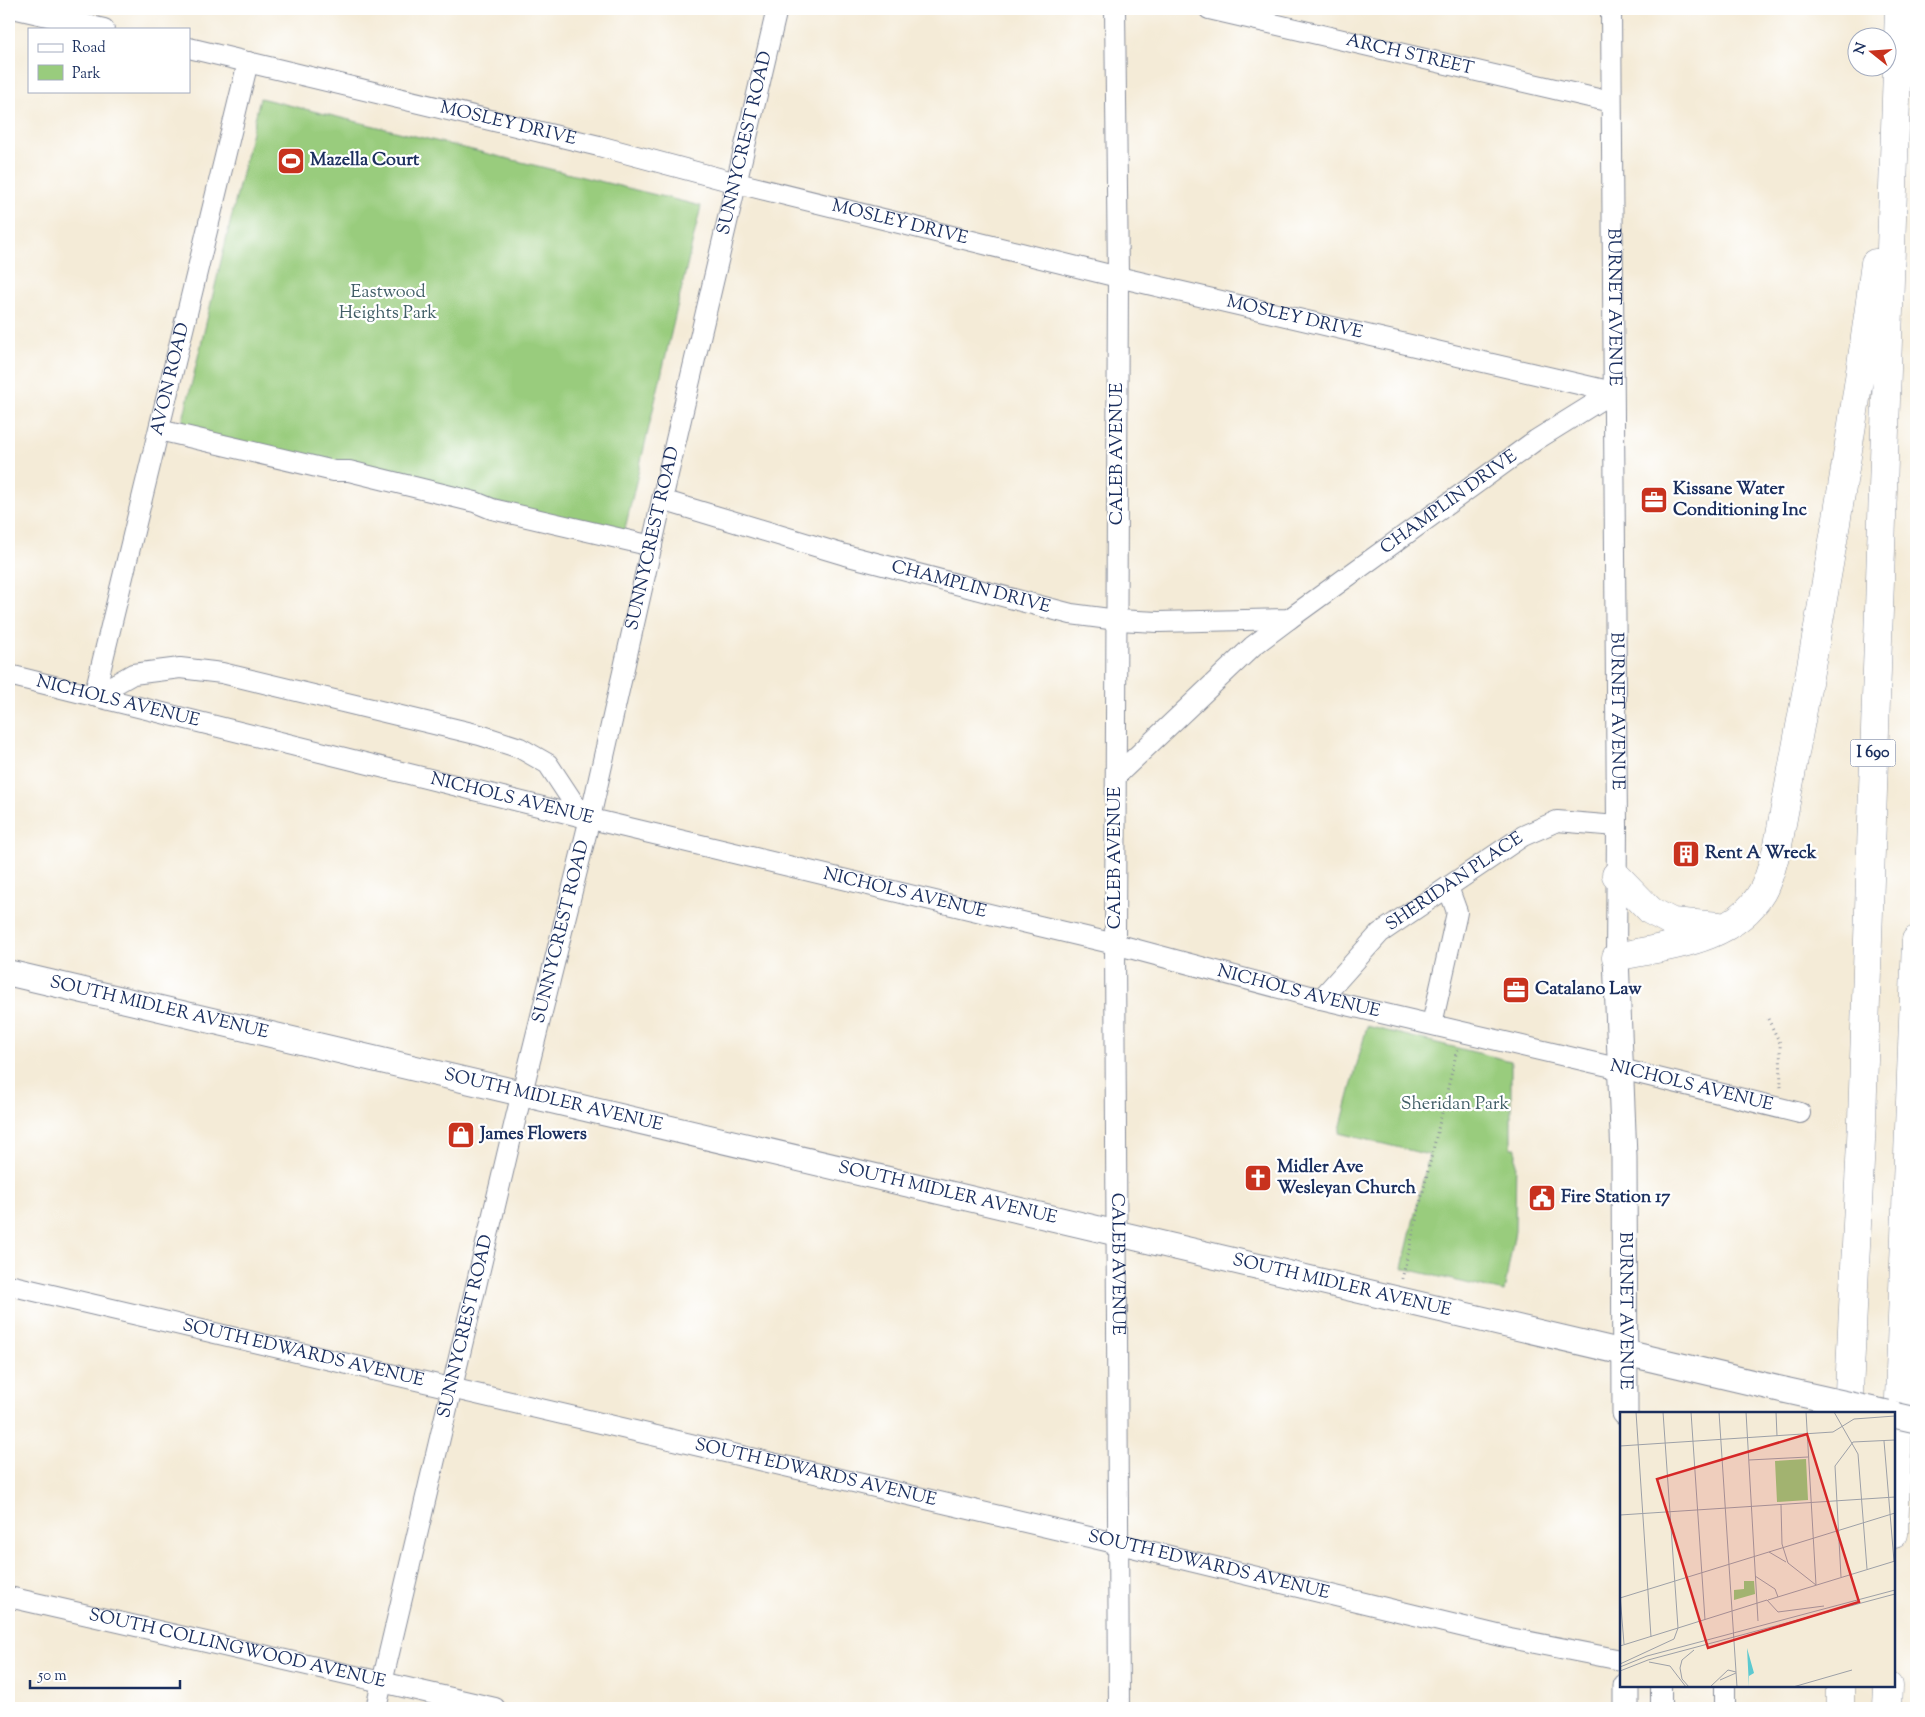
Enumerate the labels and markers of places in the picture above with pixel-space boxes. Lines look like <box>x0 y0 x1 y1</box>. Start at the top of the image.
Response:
sports icon: Mazella Court <box>276 146 306 176</box>
place label: Mazella Court <box>310 148 420 174</box>
place label: Kissane Water Conditioning Inc <box>1673 477 1808 524</box>
office icon: Kissane Water Conditioning Inc <box>1639 485 1669 515</box>
building icon: Rent A Wreck <box>1671 839 1701 869</box>
place label: Rent A Wreck <box>1705 841 1817 867</box>
office icon: Catalano Law <box>1501 975 1531 1005</box>
place label: Catalano Law <box>1535 977 1642 1003</box>
shop icon: James Flowers <box>446 1120 476 1150</box>
place label: James Flowers <box>478 1122 587 1148</box>
place label: Midler Ave Wesleyan Church <box>1277 1155 1416 1202</box>
church icon: Midler Ave Wesleyan Church <box>1243 1163 1273 1193</box>
public building icon: Fire Station 17 <box>1527 1183 1557 1213</box>
place label: Fire Station 17 <box>1561 1185 1671 1211</box>

